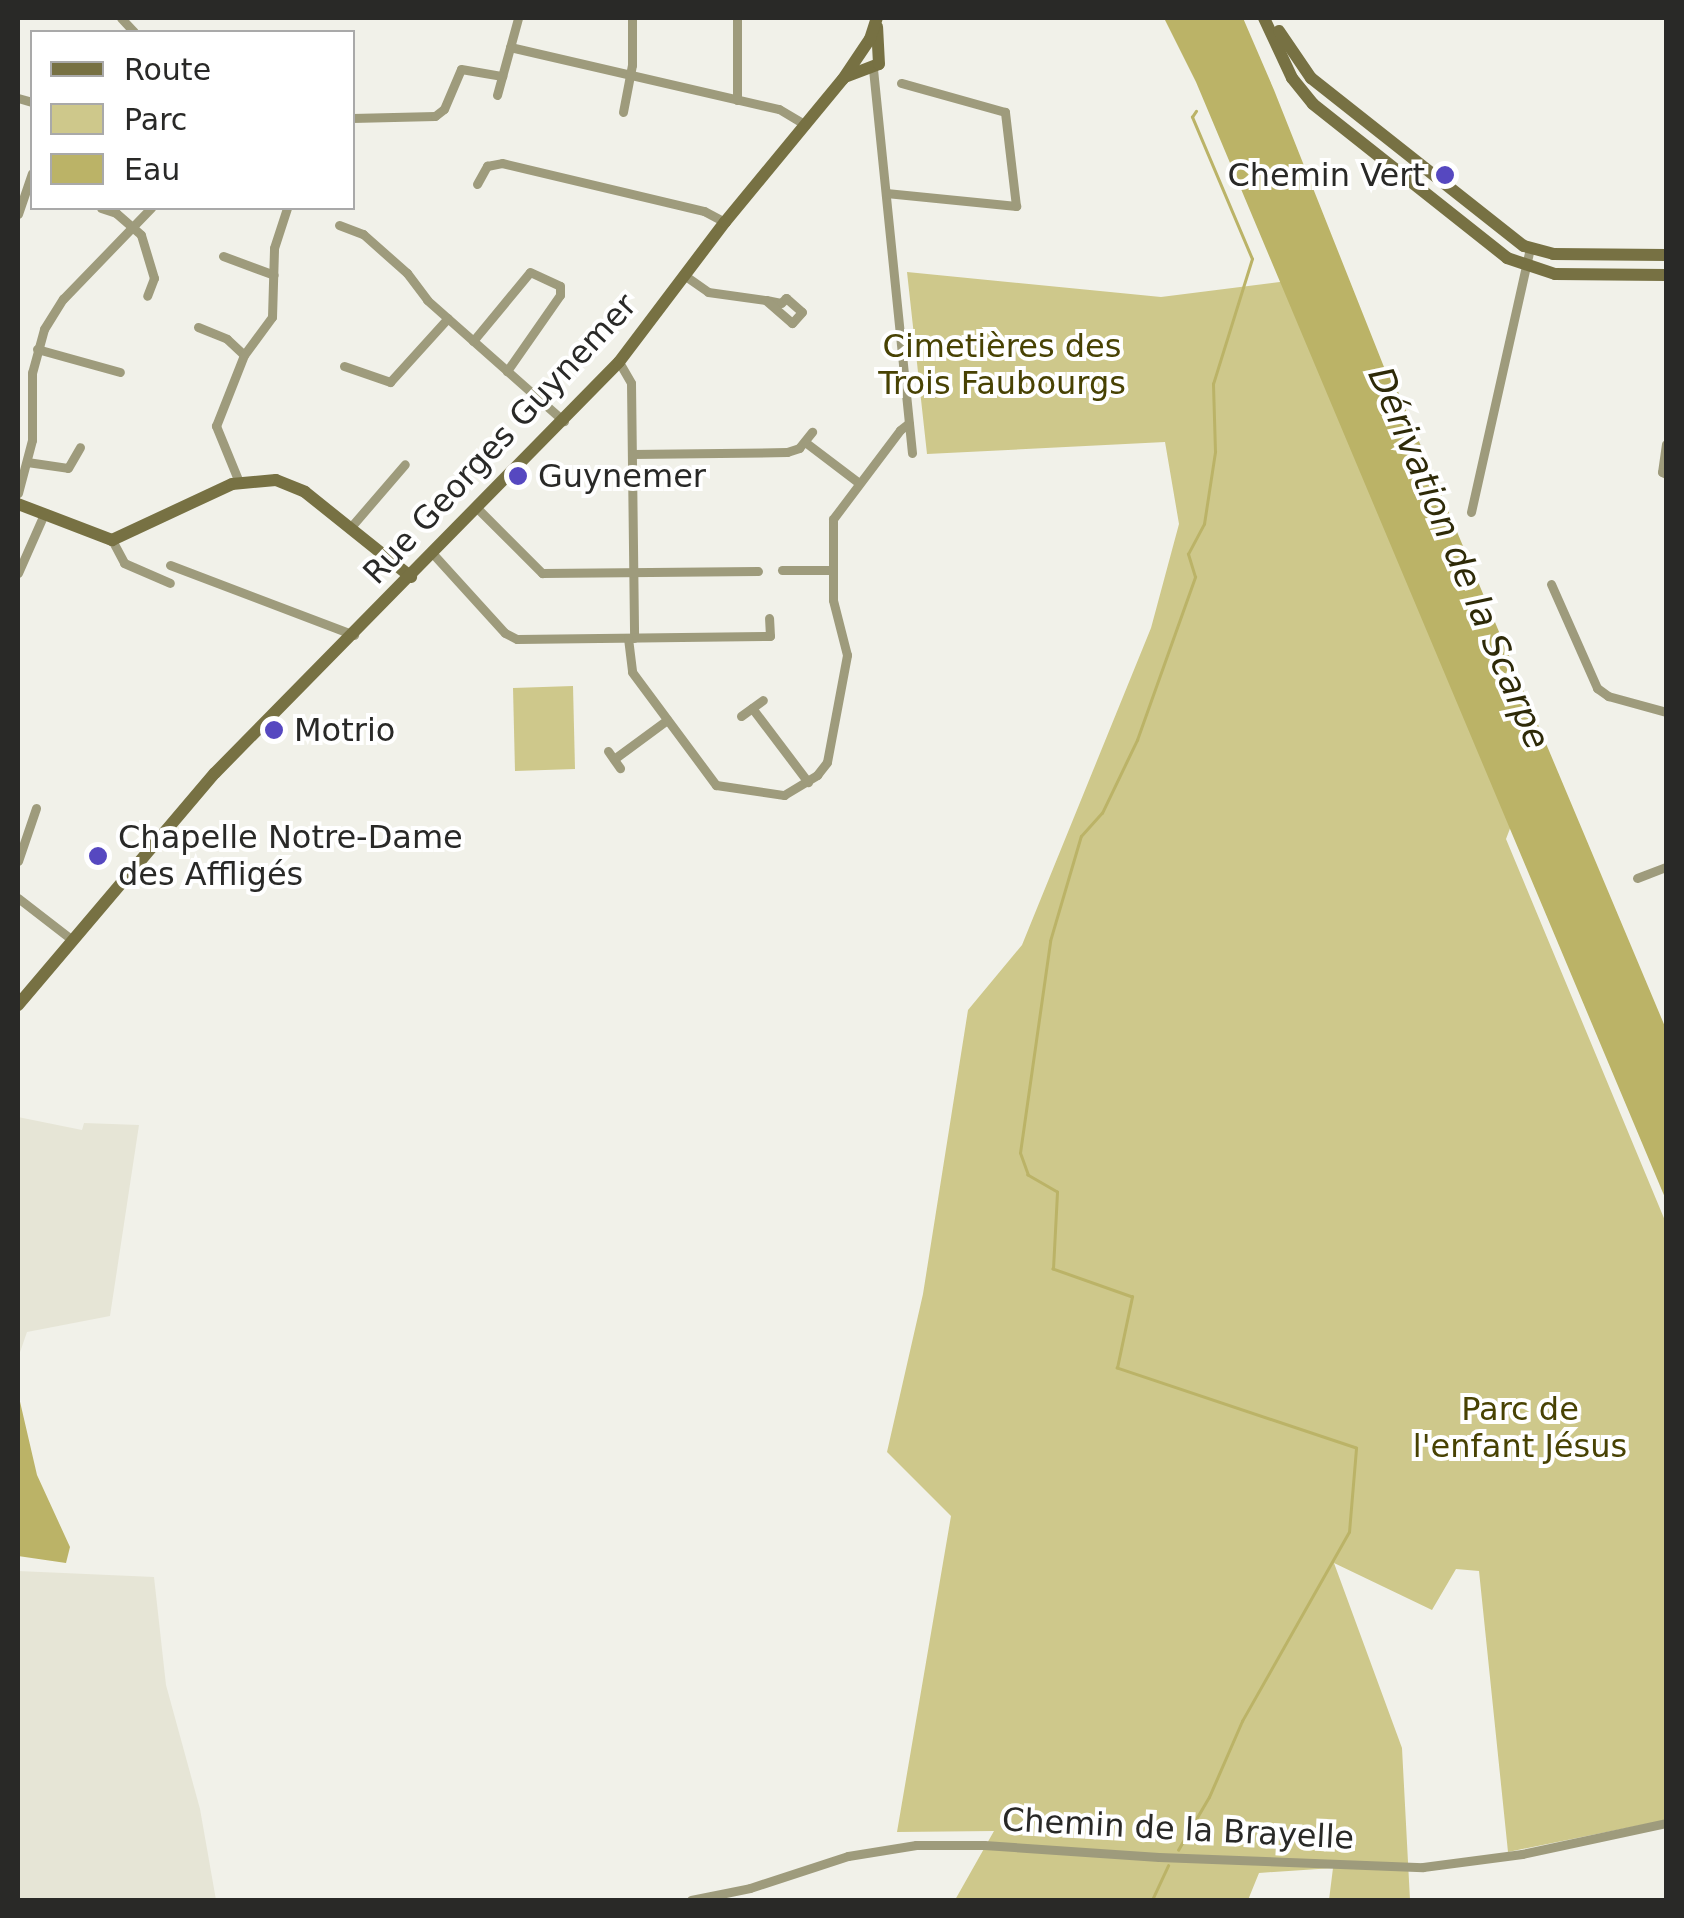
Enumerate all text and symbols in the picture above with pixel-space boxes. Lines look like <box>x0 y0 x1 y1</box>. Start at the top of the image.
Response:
legend <box>30 30 355 210</box>
text: Route <box>124 52 211 87</box>
text: Parc <box>124 102 187 137</box>
text: Eau <box>124 152 180 187</box>
place label: Chemin Vert <box>1227 156 1425 194</box>
marker: Chemin Vert <box>1434 164 1456 186</box>
street label: Rue Georges Guynemer <box>356 286 644 592</box>
park label: Cimetières des Trois Faubourgs <box>878 328 1126 403</box>
water label: Dérivation de la Scarpe <box>1359 361 1559 755</box>
place label: Guynemer <box>538 457 706 495</box>
marker: Guynemer <box>507 465 529 487</box>
place label: Motrio <box>294 711 395 749</box>
marker: Motrio <box>263 719 285 741</box>
place label: Chapelle Notre-Dame des Affligés <box>118 819 463 894</box>
marker: Chapelle Notre-Dame des Affligés <box>87 845 109 867</box>
park label: Parc de l'enfant Jésus <box>1413 1391 1627 1466</box>
street label: Chemin de la Brayelle <box>1001 1801 1355 1857</box>

